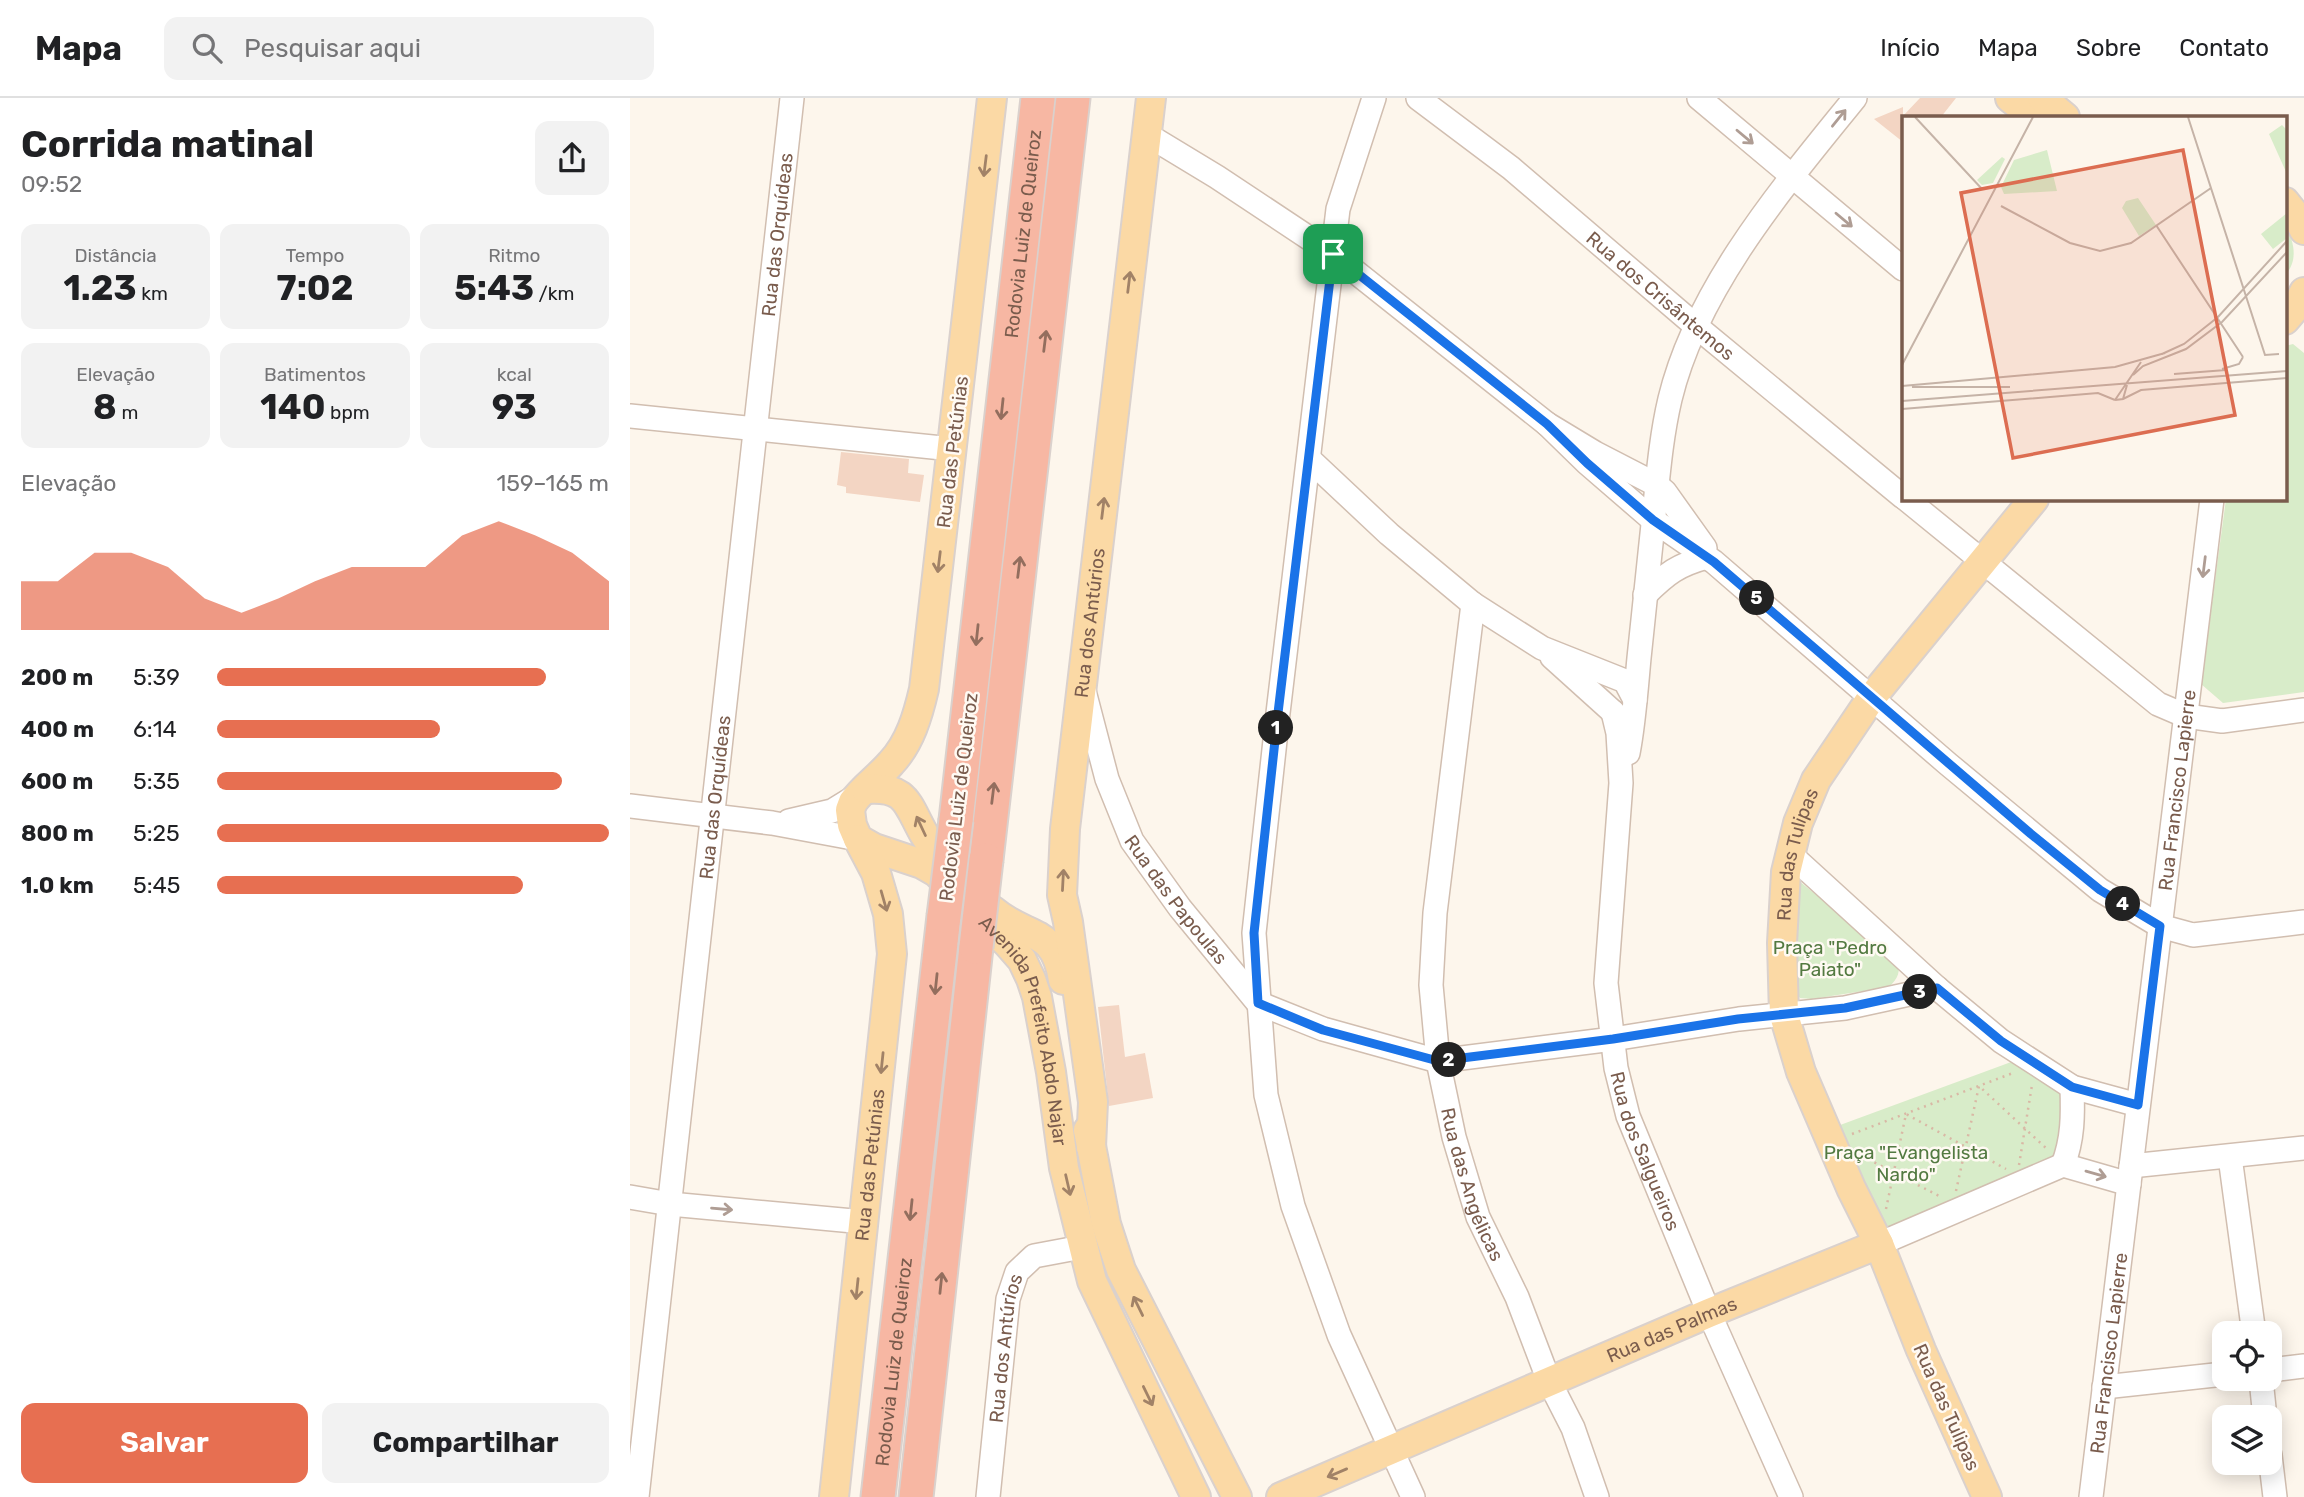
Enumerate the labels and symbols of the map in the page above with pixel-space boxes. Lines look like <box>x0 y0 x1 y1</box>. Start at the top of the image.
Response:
one-way arrow <box>1831 109 1847 127</box>
inset map <box>1902 116 2287 500</box>
street label: Rodovia Luiz de Queiroz <box>1000 128 1046 339</box>
one-way arrow <box>1736 129 1754 145</box>
street label: Rua das Orquídeas <box>757 152 798 318</box>
one-way arrow <box>978 154 991 177</box>
one-way arrow <box>1835 212 1853 228</box>
pin <box>1303 224 1363 284</box>
street label: Rua dos Crisântemos <box>1581 227 1739 365</box>
one-way arrow <box>1123 271 1136 294</box>
one-way arrow <box>1039 330 1052 352</box>
street label: Rua das Petúnias <box>932 375 973 529</box>
one-way arrow <box>996 397 1009 420</box>
one-way arrow <box>1096 497 1109 520</box>
street label: Rua dos Antúrios <box>1070 547 1110 699</box>
one-way arrow <box>932 550 945 573</box>
one-way arrow <box>2197 555 2210 577</box>
one-way arrow <box>1013 556 1026 578</box>
pin: 5 <box>1740 580 1774 616</box>
one-way arrow <box>970 623 983 646</box>
street label: Rua Francisco Lapierre <box>2154 688 2201 892</box>
street label: Rodovia Luiz de Queiroz <box>934 692 983 903</box>
pin: 1 <box>1258 710 1294 746</box>
street label: Rua das Orquídeas <box>695 714 736 880</box>
one-way arrow <box>987 782 1000 804</box>
street label: Rua das Tulipas <box>1772 785 1823 922</box>
one-way arrow <box>914 816 927 837</box>
street label: Rua das Papoulas <box>1119 831 1232 969</box>
one-way arrow <box>1056 869 1069 892</box>
pin: 4 <box>2106 886 2140 922</box>
one-way arrow <box>879 890 892 912</box>
street label: Avenida Prefeito Abdo Najar <box>974 911 1072 1148</box>
park label: Praça "Pedro Paiato" <box>1773 936 1887 981</box>
one-way arrow <box>930 972 943 995</box>
pin: 3 <box>1902 974 1938 1010</box>
pin: 2 <box>1432 1042 1466 1077</box>
one-way arrow <box>875 1051 888 1074</box>
street label: Rua dos Salgueiros <box>1605 1069 1685 1234</box>
street label: Rua das Petúnias <box>850 1088 890 1242</box>
street label: Rua das Angélicas <box>1436 1105 1509 1265</box>
park label: Praça "Evangelista Nardo" <box>1824 1141 1988 1186</box>
one-way arrow <box>2084 1169 2106 1182</box>
one-way arrow <box>1062 1173 1076 1196</box>
one-way arrow <box>904 1198 917 1221</box>
one-way arrow <box>710 1203 733 1216</box>
street label: Rua Francisco Lapierre <box>2085 1251 2133 1455</box>
street label: Rodovia Luiz de Queiroz <box>871 1256 917 1468</box>
street label: Rua dos Antúrios <box>985 1271 1028 1424</box>
one-way arrow <box>935 1272 948 1295</box>
one-way arrow <box>850 1277 863 1300</box>
street label: Rua das Palmas <box>1603 1292 1740 1368</box>
one-way arrow <box>1131 1296 1144 1317</box>
street label: Rua das Tulipas <box>1908 1340 1985 1474</box>
one-way arrow <box>1142 1385 1155 1406</box>
one-way arrow <box>1326 1468 1348 1481</box>

